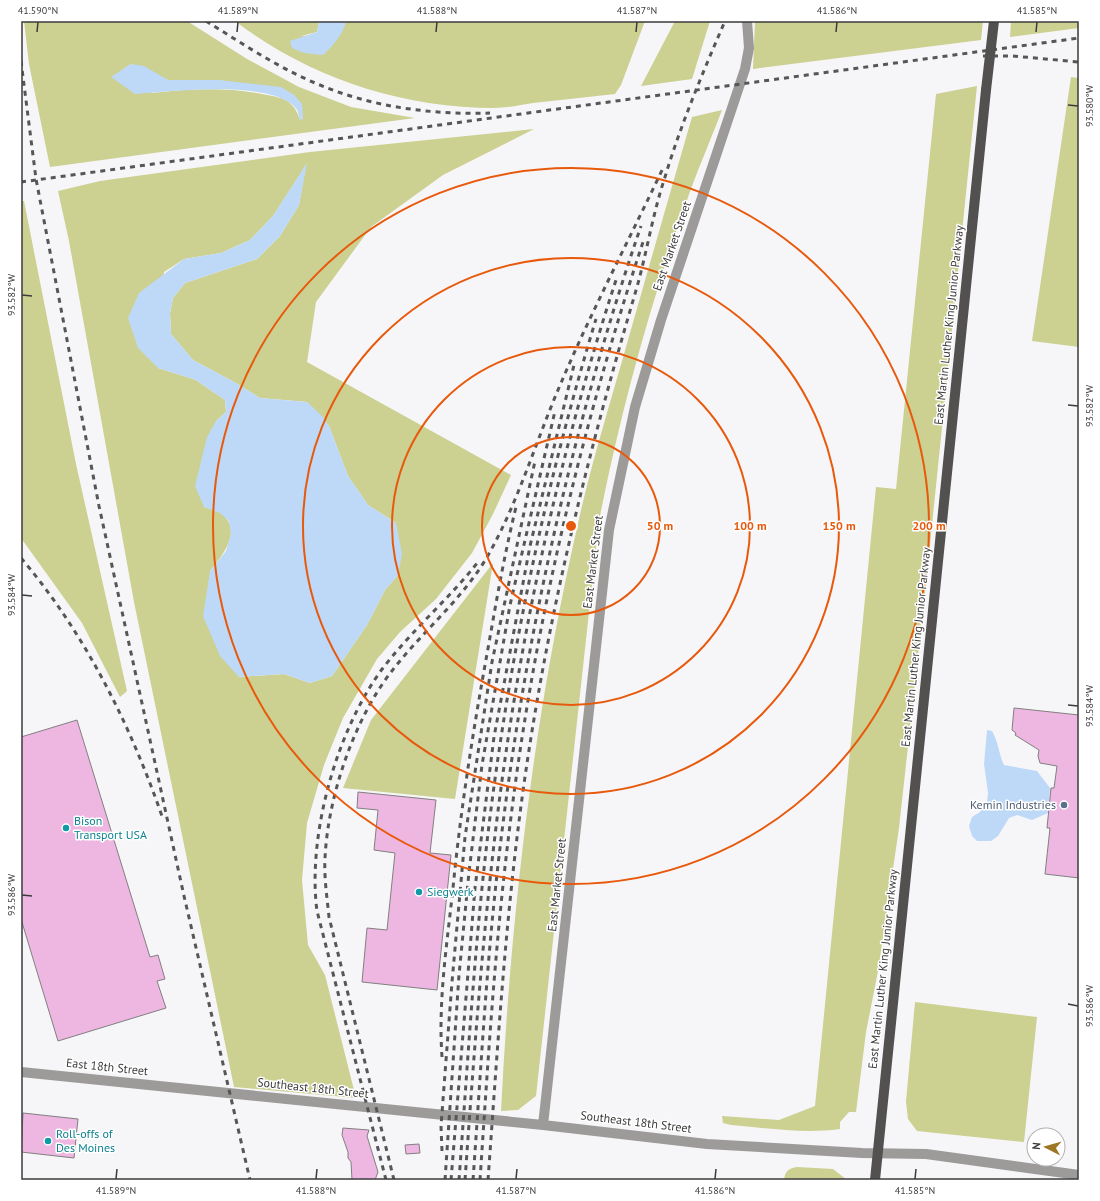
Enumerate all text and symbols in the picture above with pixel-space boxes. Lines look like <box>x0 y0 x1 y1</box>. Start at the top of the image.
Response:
text: 41.590°N <box>18 4 58 17</box>
text: 41.589°N <box>218 4 258 17</box>
text: 41.588°N <box>417 4 457 17</box>
text: 41.587°N <box>617 4 657 17</box>
text: 41.586°N <box>817 4 857 17</box>
text: 41.585°N <box>1017 4 1057 17</box>
text: 93.580°W <box>1083 84 1096 127</box>
street label: East Market Street <box>649 199 694 293</box>
street label: East Martin Luther King Junior Parkway <box>931 224 966 426</box>
text: 93.582°W <box>5 273 18 316</box>
text: 93.582°W <box>1083 384 1096 427</box>
street label: East Market Street <box>579 514 606 609</box>
text: 50 m <box>647 518 673 533</box>
text: 100 m <box>733 518 767 533</box>
text: 150 m <box>822 518 856 533</box>
text: 200 m <box>912 518 946 533</box>
centre of rings <box>564 519 578 533</box>
street label: East Martin Luther King Junior Parkway <box>898 546 933 748</box>
text: 93.584°W <box>5 573 18 616</box>
text: 93.584°W <box>1083 684 1096 727</box>
place label: Kemin Industries <box>970 797 1056 812</box>
marker: Kemin Industries <box>1059 800 1069 810</box>
place label: Bison Transport USA <box>74 813 147 842</box>
marker: Bison Transport USA <box>61 823 71 833</box>
street label: East Market Street <box>544 837 569 932</box>
street label: East Martin Luther King Junior Parkway <box>865 868 900 1070</box>
text: 93.586°W <box>5 873 18 916</box>
place label: Siegwerk <box>427 884 474 899</box>
marker: Siegwerk <box>414 887 424 897</box>
text: 93.586°W <box>1083 984 1096 1027</box>
street label: East 18th Street <box>65 1055 149 1078</box>
street label: Southeast 18th Street <box>257 1074 369 1101</box>
street label: Southeast 18th Street <box>580 1107 692 1136</box>
place label: Roll-offs of Des Moines <box>56 1126 115 1155</box>
north arrow <box>1026 1127 1066 1167</box>
marker: Roll-offs of Des Moines <box>43 1136 53 1146</box>
text: N <box>1029 1142 1043 1150</box>
text: 41.589°N <box>96 1184 136 1197</box>
text: 41.588°N <box>296 1184 336 1197</box>
text: 41.587°N <box>496 1184 536 1197</box>
text: 41.586°N <box>695 1184 735 1197</box>
text: 41.585°N <box>895 1184 935 1197</box>

